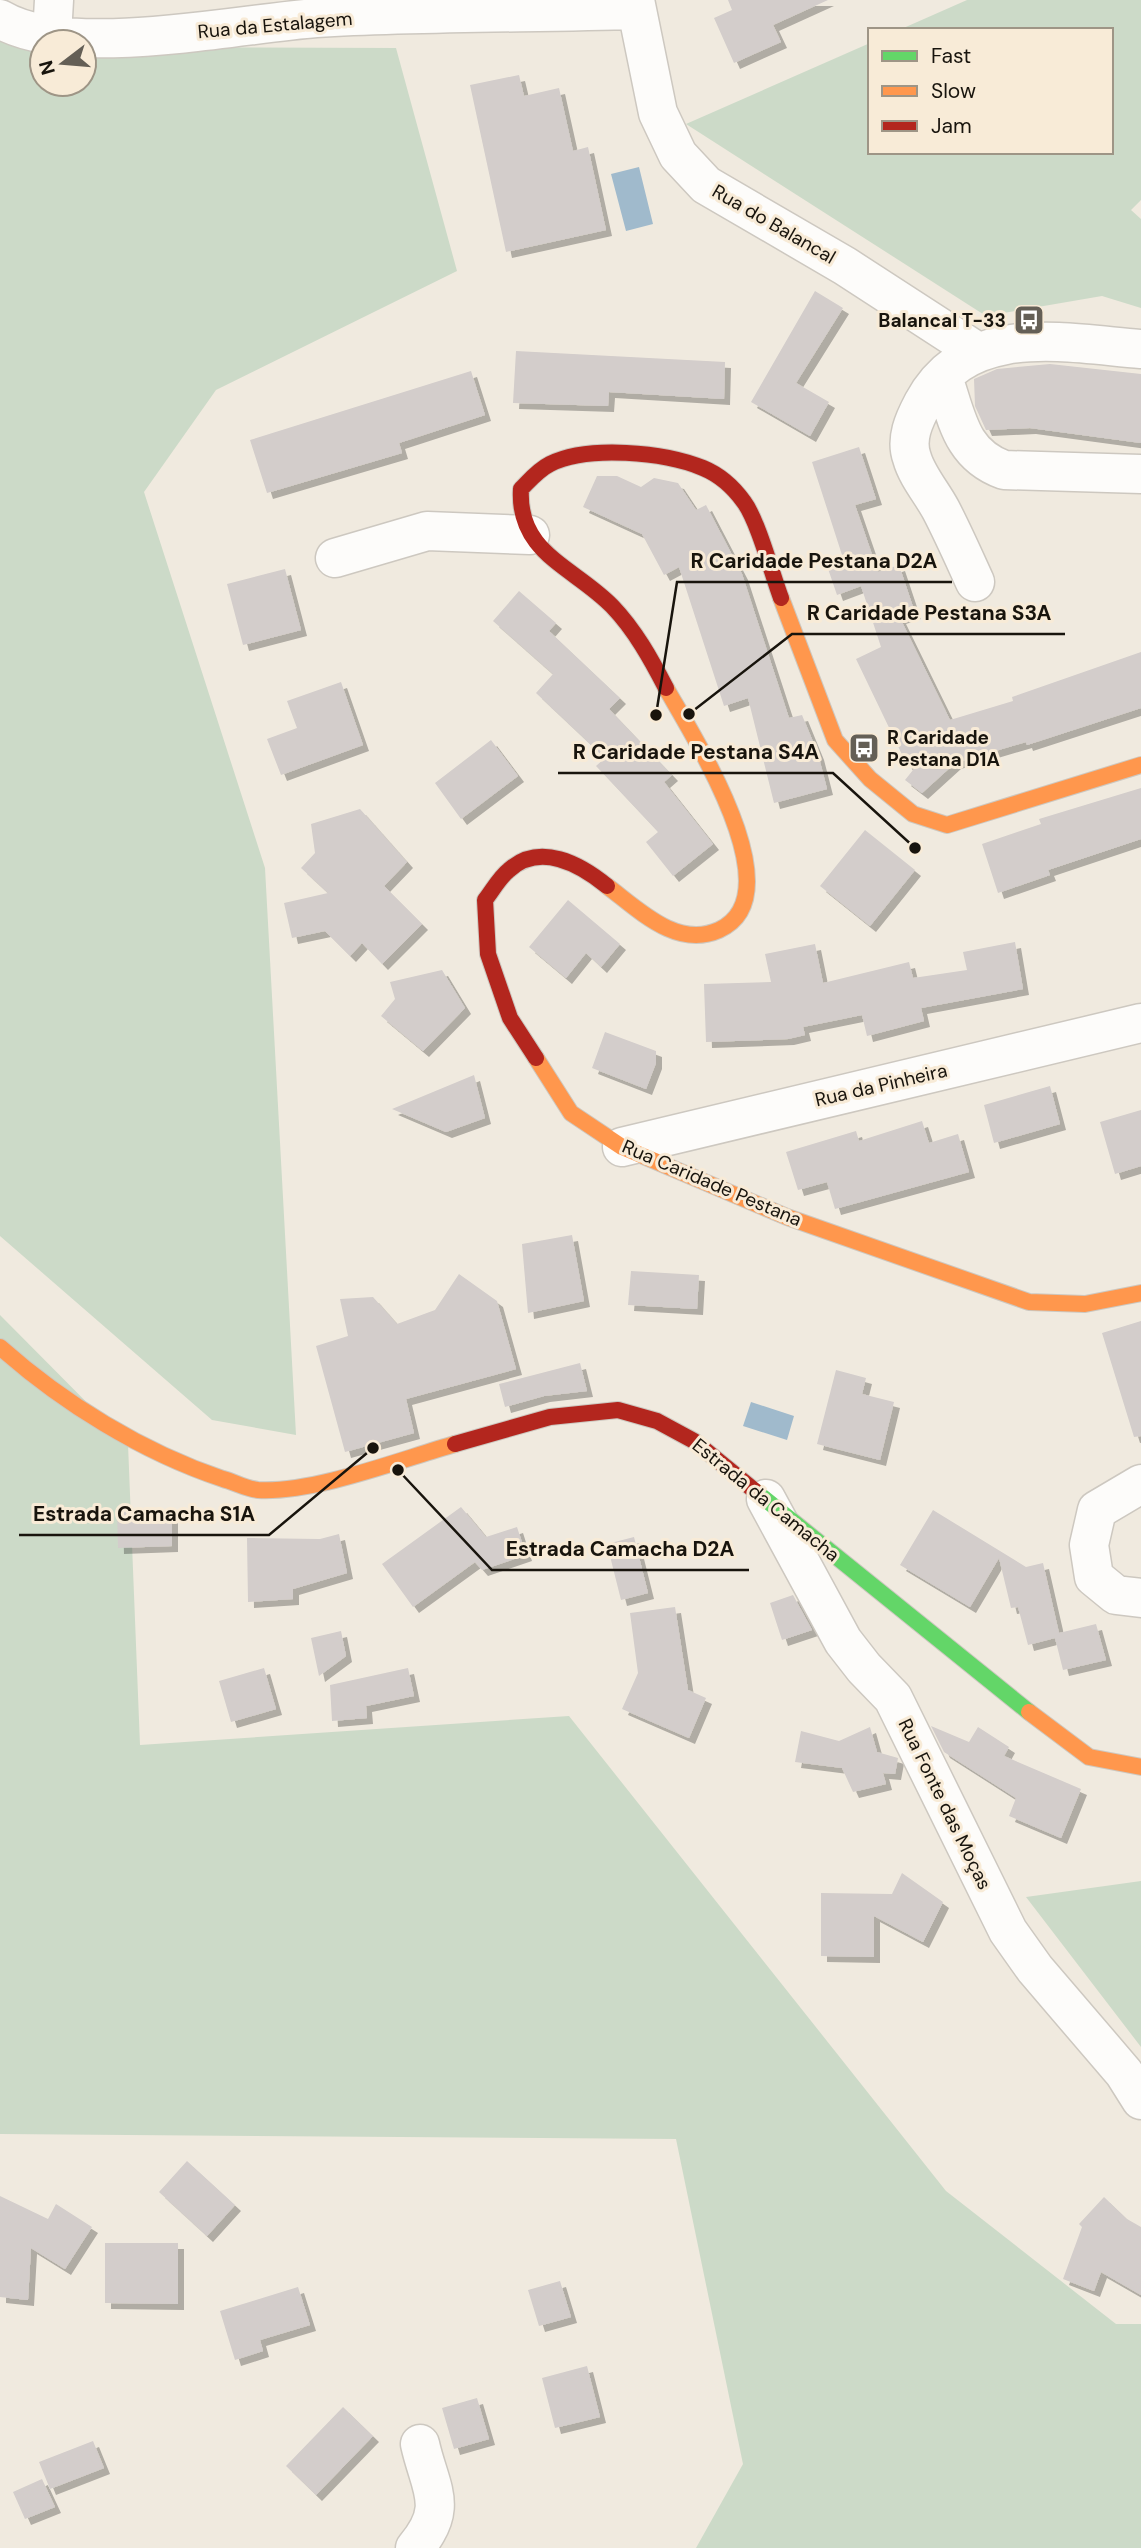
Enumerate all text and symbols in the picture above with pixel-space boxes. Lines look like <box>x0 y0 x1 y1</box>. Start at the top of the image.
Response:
street label: Rua da Estalagem <box>197 6 353 44</box>
north arrow <box>28 28 98 98</box>
legend <box>868 28 1113 154</box>
text: Fast <box>931 42 971 70</box>
text: N <box>33 57 61 78</box>
text: Slow <box>931 77 976 105</box>
text: Jam <box>931 112 972 140</box>
street label: Rua do Balancal <box>708 179 840 269</box>
bus stop icon: Balancal T-33 <box>1012 303 1046 337</box>
place label: Balancal T-33 <box>878 308 1006 333</box>
callout: R Caridade Pestana D2A <box>677 540 952 582</box>
text: R Caridade Pestana D2A <box>691 547 938 575</box>
callout: R Caridade Pestana S3A <box>792 592 1065 634</box>
text: R Caridade Pestana S3A <box>807 599 1051 627</box>
place label: R Caridade Pestana D1A <box>887 725 1000 772</box>
callout: R Caridade Pestana S4A <box>558 731 833 773</box>
bus stop icon: R Caridade Pestana D1A <box>847 731 881 765</box>
text: R Caridade Pestana S4A <box>573 738 819 766</box>
street label: Rua da Pinheira <box>812 1058 950 1112</box>
street label: Rua Caridade Pestana <box>619 1134 805 1232</box>
street label: Estrada da Camacha <box>687 1433 845 1567</box>
callout: Estrada Camacha S1A <box>19 1493 269 1535</box>
text: Estrada Camacha S1A <box>33 1500 255 1528</box>
callout: Estrada Camacha D2A <box>492 1528 749 1570</box>
text: Estrada Camacha D2A <box>506 1535 734 1563</box>
street label: Rua Fonte das Moças <box>893 1714 997 1894</box>

